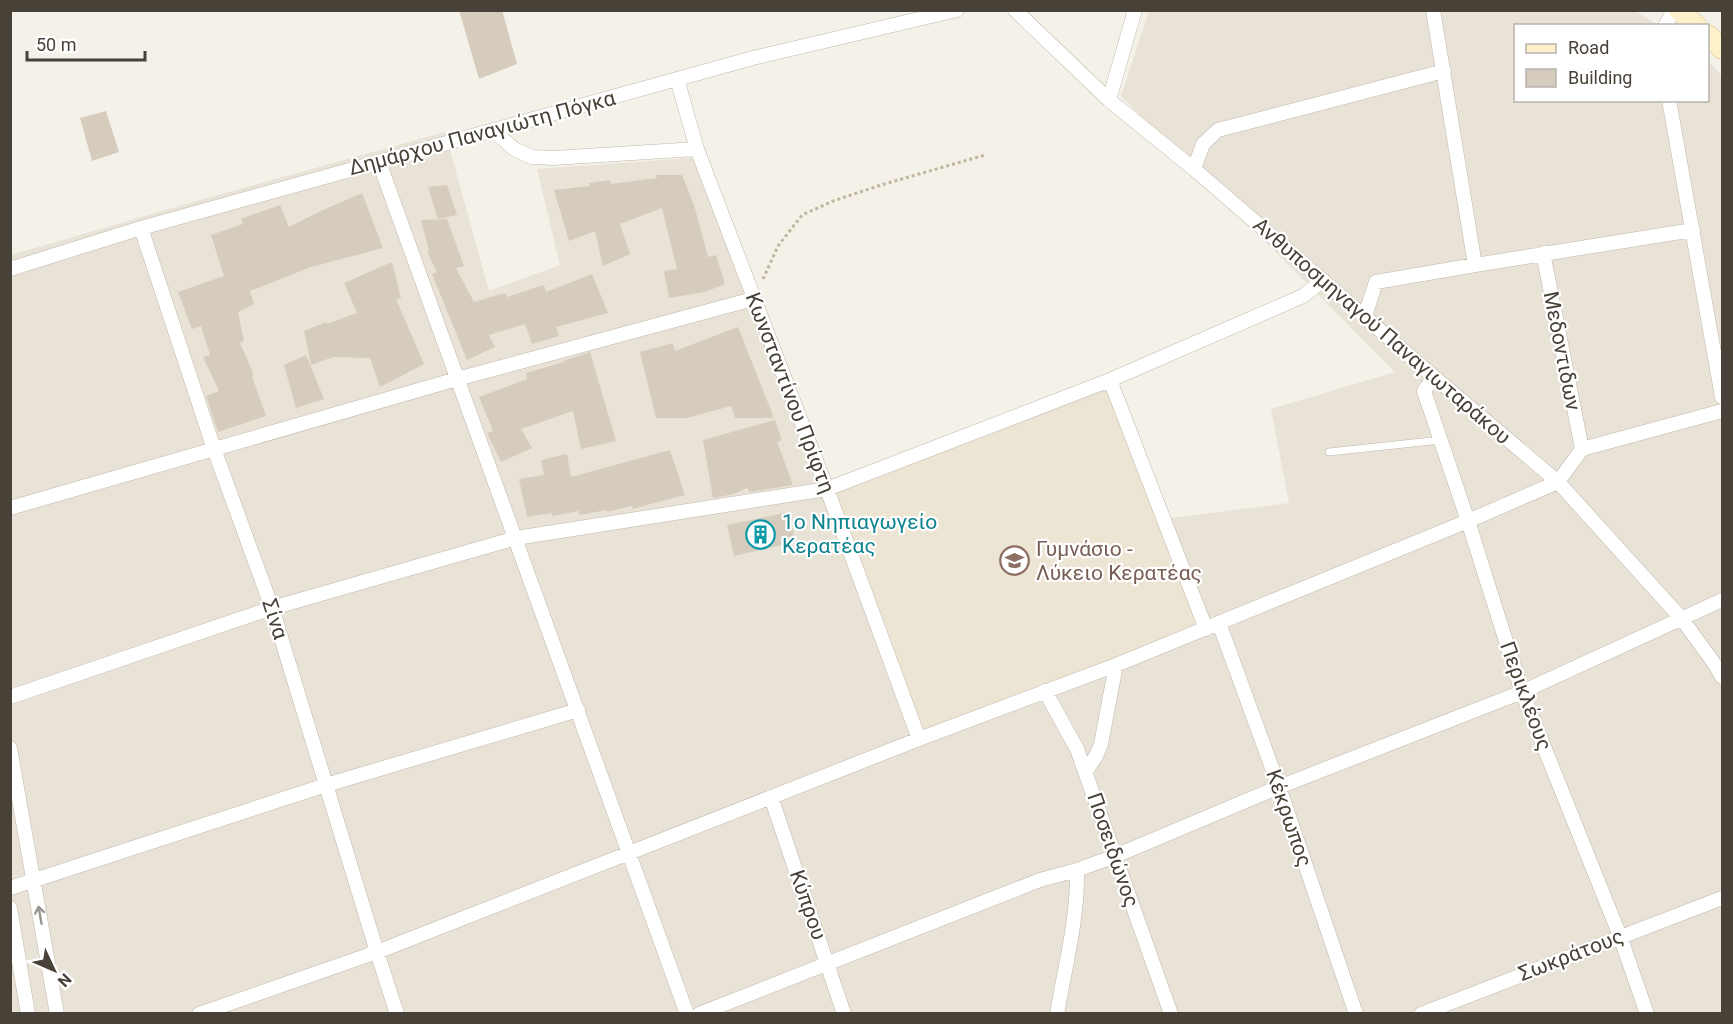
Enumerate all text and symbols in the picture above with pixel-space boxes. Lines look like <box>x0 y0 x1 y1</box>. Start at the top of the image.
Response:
scale bar <box>27 24 146 62</box>
legend <box>1514 24 1709 102</box>
text: 50 m <box>36 34 76 55</box>
text: Road <box>1568 37 1609 58</box>
text: Building <box>1568 67 1632 88</box>
street label: Δημάρχου Παναγιώτη Πόγκα <box>346 86 618 180</box>
street label: Ανθυποσμηναγού Παναγιωταράκου <box>1249 213 1515 449</box>
street label: Κωνσταντίνου Πρίφτη <box>741 289 839 497</box>
street label: Μεδοντιδων <box>1539 289 1585 413</box>
place label: 1ο Νηπιαγωγείο Κερατέας <box>782 510 937 558</box>
building icon: 1ο Νηπιαγωγείο Κερατέας <box>745 518 777 550</box>
place label: Γυμνάσιο - Λύκειο Κερατέας <box>1036 537 1202 585</box>
school or university icon: Γυμνάσιο - Λύκειο Κερατέας <box>999 545 1031 577</box>
street label: Σίνα <box>257 596 293 642</box>
street label: Περικλέους <box>1495 638 1557 754</box>
street label: Κέκρωπος <box>1261 766 1317 870</box>
street label: Ποσειδώνος <box>1082 790 1144 910</box>
street label: Κύπρου <box>785 867 831 943</box>
one-way arrow <box>34 905 45 925</box>
street label: Σωκράτους <box>1515 924 1627 986</box>
north arrow <box>24 940 84 1000</box>
text: N <box>54 969 75 991</box>

